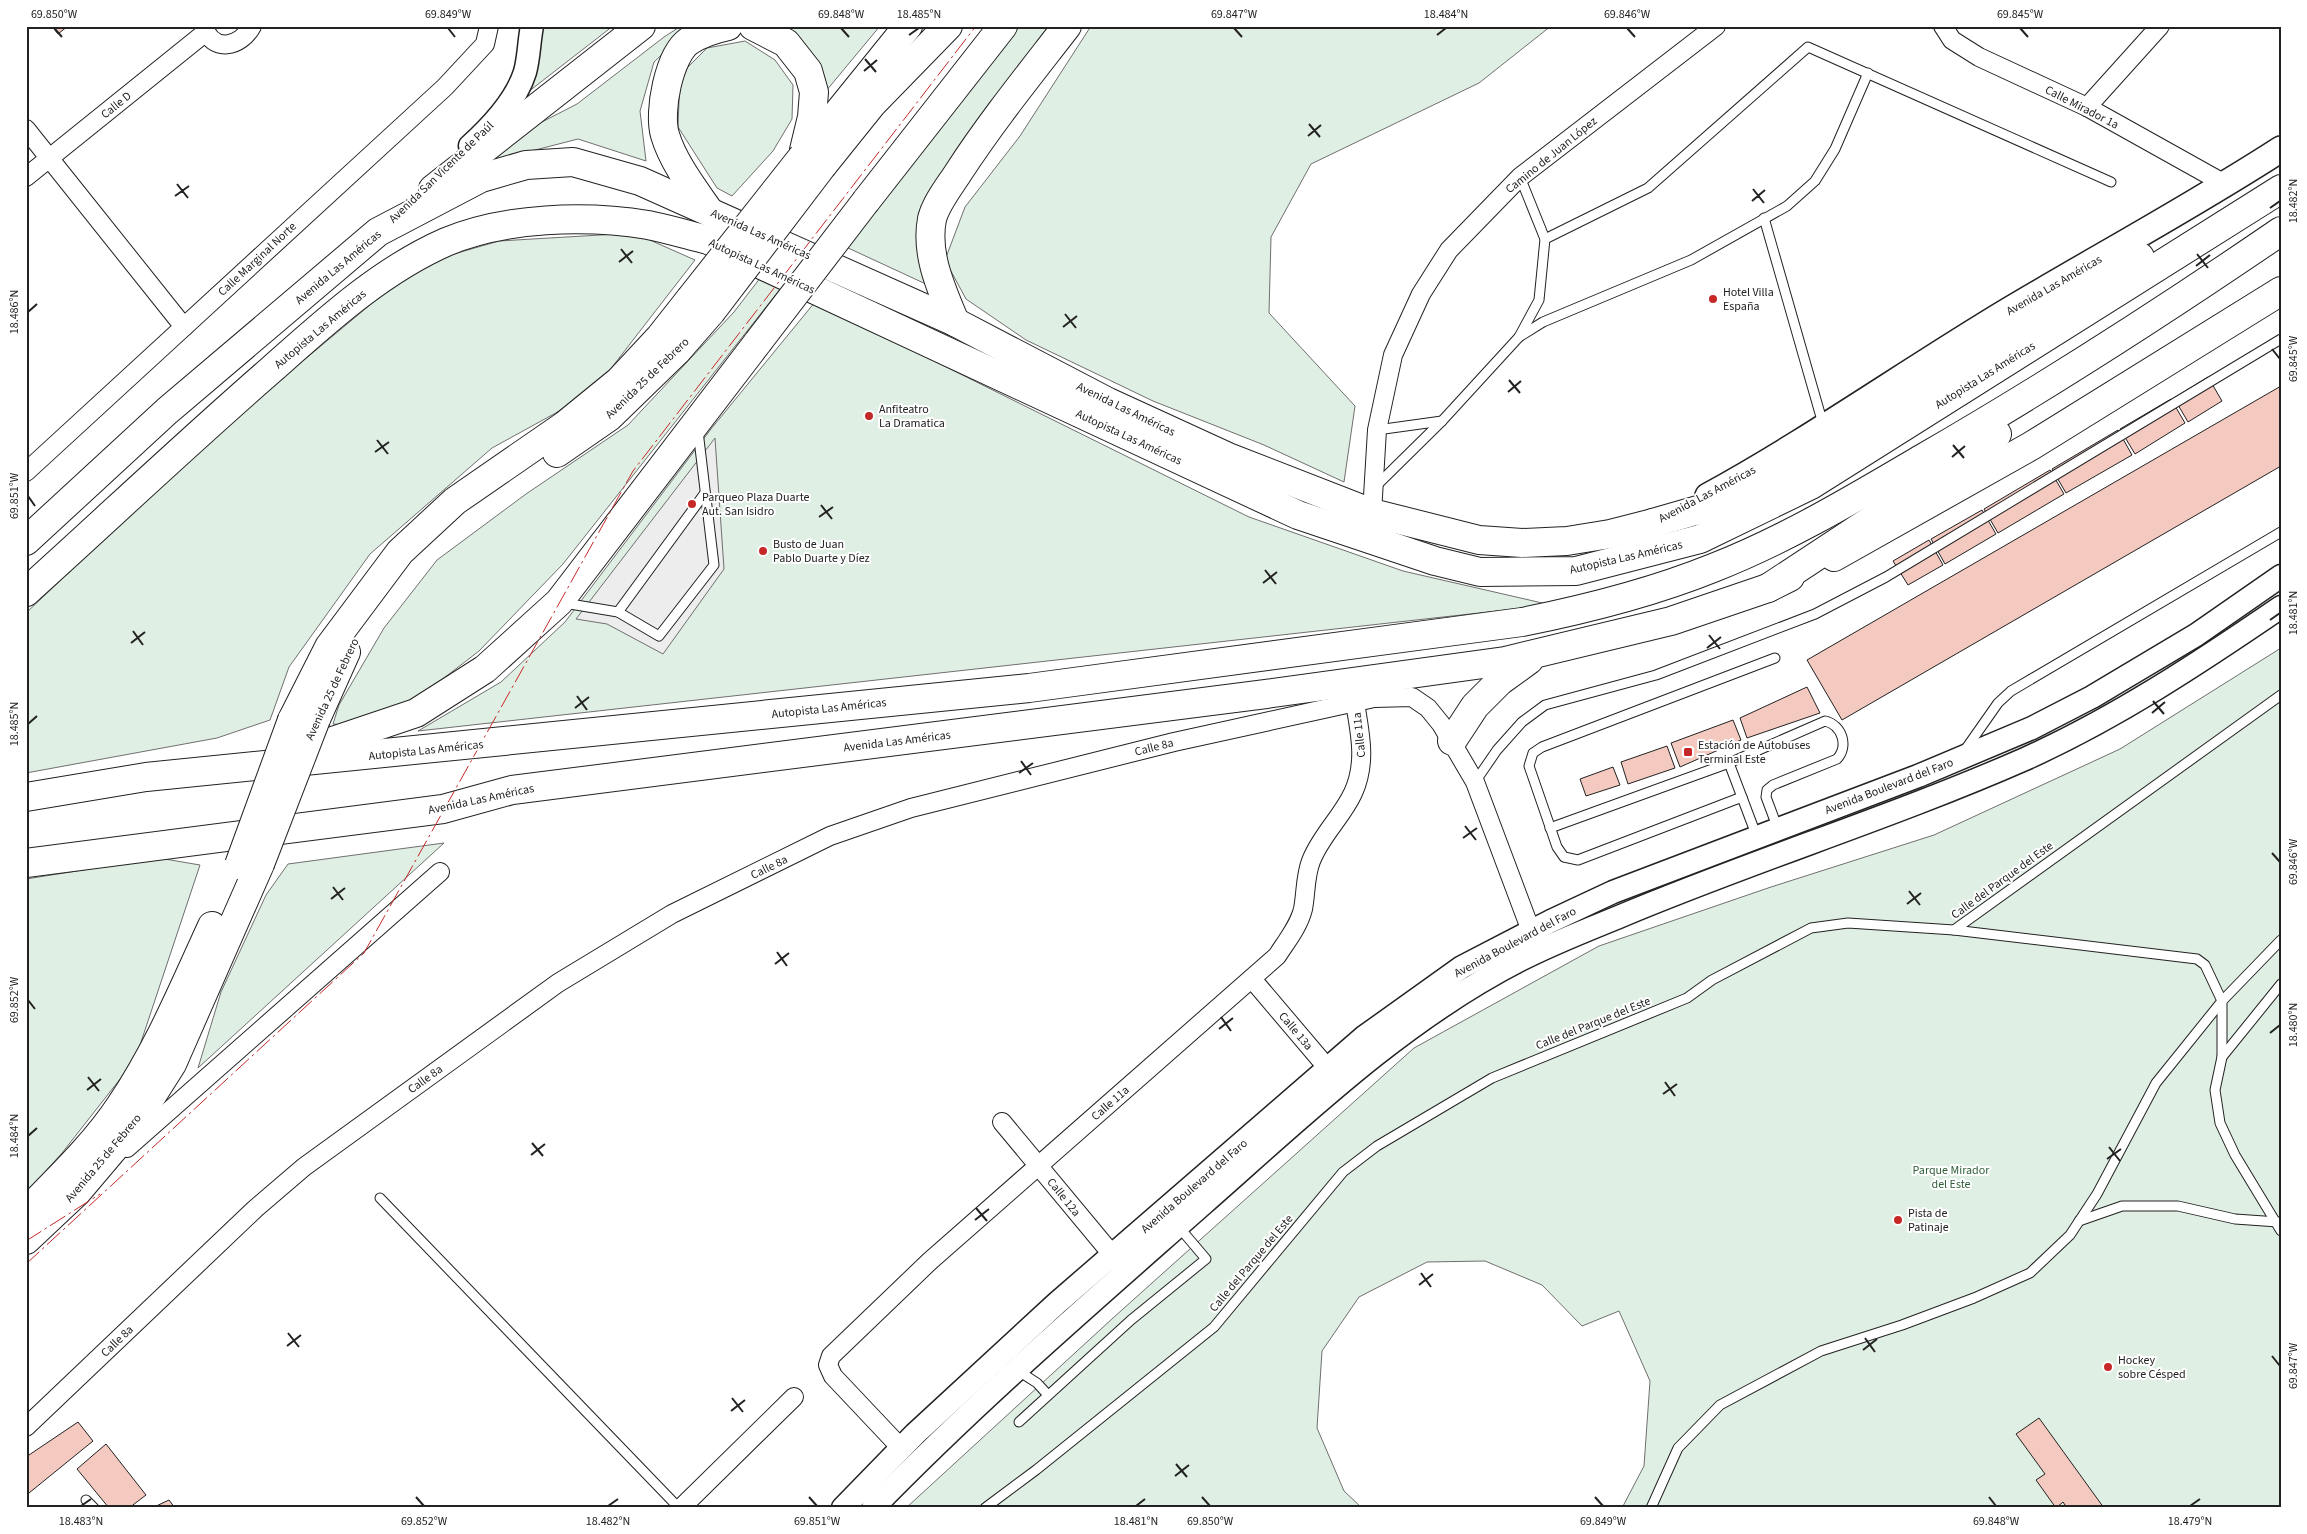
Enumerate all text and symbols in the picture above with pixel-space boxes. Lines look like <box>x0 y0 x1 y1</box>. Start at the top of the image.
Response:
text: 69.850°W <box>31 6 78 23</box>
text: 69.849°W <box>425 6 472 23</box>
text: 69.848°W <box>818 6 865 23</box>
text: 18.485°N <box>897 6 941 23</box>
text: 69.847°W <box>1211 6 1258 23</box>
text: 18.484°N <box>1424 6 1468 23</box>
text: 69.846°W <box>1604 6 1651 23</box>
text: 69.845°W <box>1997 6 2044 23</box>
street label: Calle Mirador 1a <box>2042 82 2122 133</box>
street label: Calle D <box>97 88 135 123</box>
street label: Camino de Juan López <box>1502 113 1601 198</box>
street label: Avenida San Vicente de Paúl <box>385 118 498 227</box>
text: 18.482°N <box>2285 179 2302 223</box>
street label: Avenida Las Américas <box>708 205 814 264</box>
street label: Calle Marginal Norte <box>214 218 300 300</box>
street label: Avenida Las Américas <box>292 226 385 309</box>
street label: Autopista Las Américas <box>706 234 818 299</box>
street label: Avenida Las Américas <box>2003 251 2105 320</box>
place label: Hotel Villa España <box>1723 284 1774 315</box>
street label: Autopista Las Américas <box>271 286 370 373</box>
text: 18.486°N <box>6 290 23 334</box>
marker: Hotel Villa España <box>1707 293 1719 305</box>
street label: Avenida 25 de Febrero <box>602 334 693 423</box>
text: 69.845°W <box>2285 335 2302 382</box>
street label: Autopista Las Américas <box>1932 338 2039 413</box>
street label: Avenida Las Américas <box>1074 378 1178 441</box>
place label: Anfiteatro La Dramatica <box>879 401 945 432</box>
street label: Autopista Las Américas <box>1073 405 1185 470</box>
marker: Anfiteatro La Dramatica <box>863 410 875 422</box>
street label: Avenida Las Américas <box>1656 462 1759 527</box>
text: 69.851°W <box>6 472 23 519</box>
place label: Parqueo Plaza Duarte Aut. San Isidro <box>702 489 810 520</box>
marker: Parqueo Plaza Duarte Aut. San Isidro <box>686 498 698 510</box>
place label: Busto de Juan Pablo Duarte y Díez <box>773 536 870 567</box>
street label: Autopista Las Américas <box>1568 536 1684 579</box>
marker: Busto de Juan Pablo Duarte y Díez <box>757 545 769 557</box>
text: 18.481°N <box>2285 591 2302 635</box>
street label: Avenida 25 de Febrero <box>301 635 364 743</box>
street label: Autopista Las Américas <box>771 694 887 723</box>
text: 18.485°N <box>6 702 23 746</box>
street label: Calle 11a <box>1349 712 1370 758</box>
street label: Avenida Las Américas <box>843 726 952 757</box>
street label: Calle 8a <box>1133 734 1175 760</box>
street label: Autopista Las Américas <box>368 736 484 765</box>
place label: Estación de Autobuses Terminal Este <box>1698 737 1810 768</box>
marker: Estación de Autobuses Terminal Este <box>1682 746 1694 758</box>
street label: Avenida Boulevard del Faro <box>1822 754 1956 819</box>
street label: Avenida Las Américas <box>427 780 536 819</box>
street label: Calle del Parque del Este <box>1948 838 2057 923</box>
text: 69.846°W <box>2285 838 2302 885</box>
street label: Calle 8a <box>748 851 791 884</box>
street label: Avenida Boulevard del Faro <box>1451 903 1579 982</box>
text: 69.852°W <box>6 976 23 1023</box>
street label: Calle del Parque del Este <box>1533 993 1653 1054</box>
text: 18.480°N <box>2285 1003 2302 1047</box>
street label: Calle 13a <box>1275 1008 1317 1054</box>
street label: Calle 8a <box>404 1061 446 1098</box>
street label: Calle 11a <box>1088 1082 1133 1125</box>
street label: Avenida 25 de Febrero <box>61 1110 146 1206</box>
text: 18.484°N <box>6 1114 23 1158</box>
street label: Avenida Boulevard del Faro <box>1137 1135 1251 1238</box>
park label: Parque Mirador del Este <box>1913 1162 1990 1193</box>
street label: Calle 12a <box>1043 1174 1084 1220</box>
place label: Pista de Patinaje <box>1908 1205 1949 1236</box>
street label: Calle del Parque del Este <box>1206 1211 1297 1316</box>
marker: Pista de Patinaje <box>1892 1214 1904 1226</box>
street label: Calle 8a <box>97 1322 137 1361</box>
text: 69.847°W <box>2285 1342 2302 1389</box>
place label: Hockey sobre Césped <box>2118 1352 2186 1383</box>
marker: Hockey sobre Césped <box>2102 1361 2114 1373</box>
text: 18.483°N <box>59 1513 103 1530</box>
text: 69.852°W <box>401 1513 448 1530</box>
text: 18.482°N <box>586 1513 630 1530</box>
text: 69.851°W <box>794 1513 841 1530</box>
text: 18.481°N <box>1114 1513 1158 1530</box>
text: 69.850°W <box>1187 1513 1234 1530</box>
text: 69.849°W <box>1580 1513 1627 1530</box>
text: 69.848°W <box>1973 1513 2020 1530</box>
text: 18.479°N <box>2168 1513 2212 1530</box>

